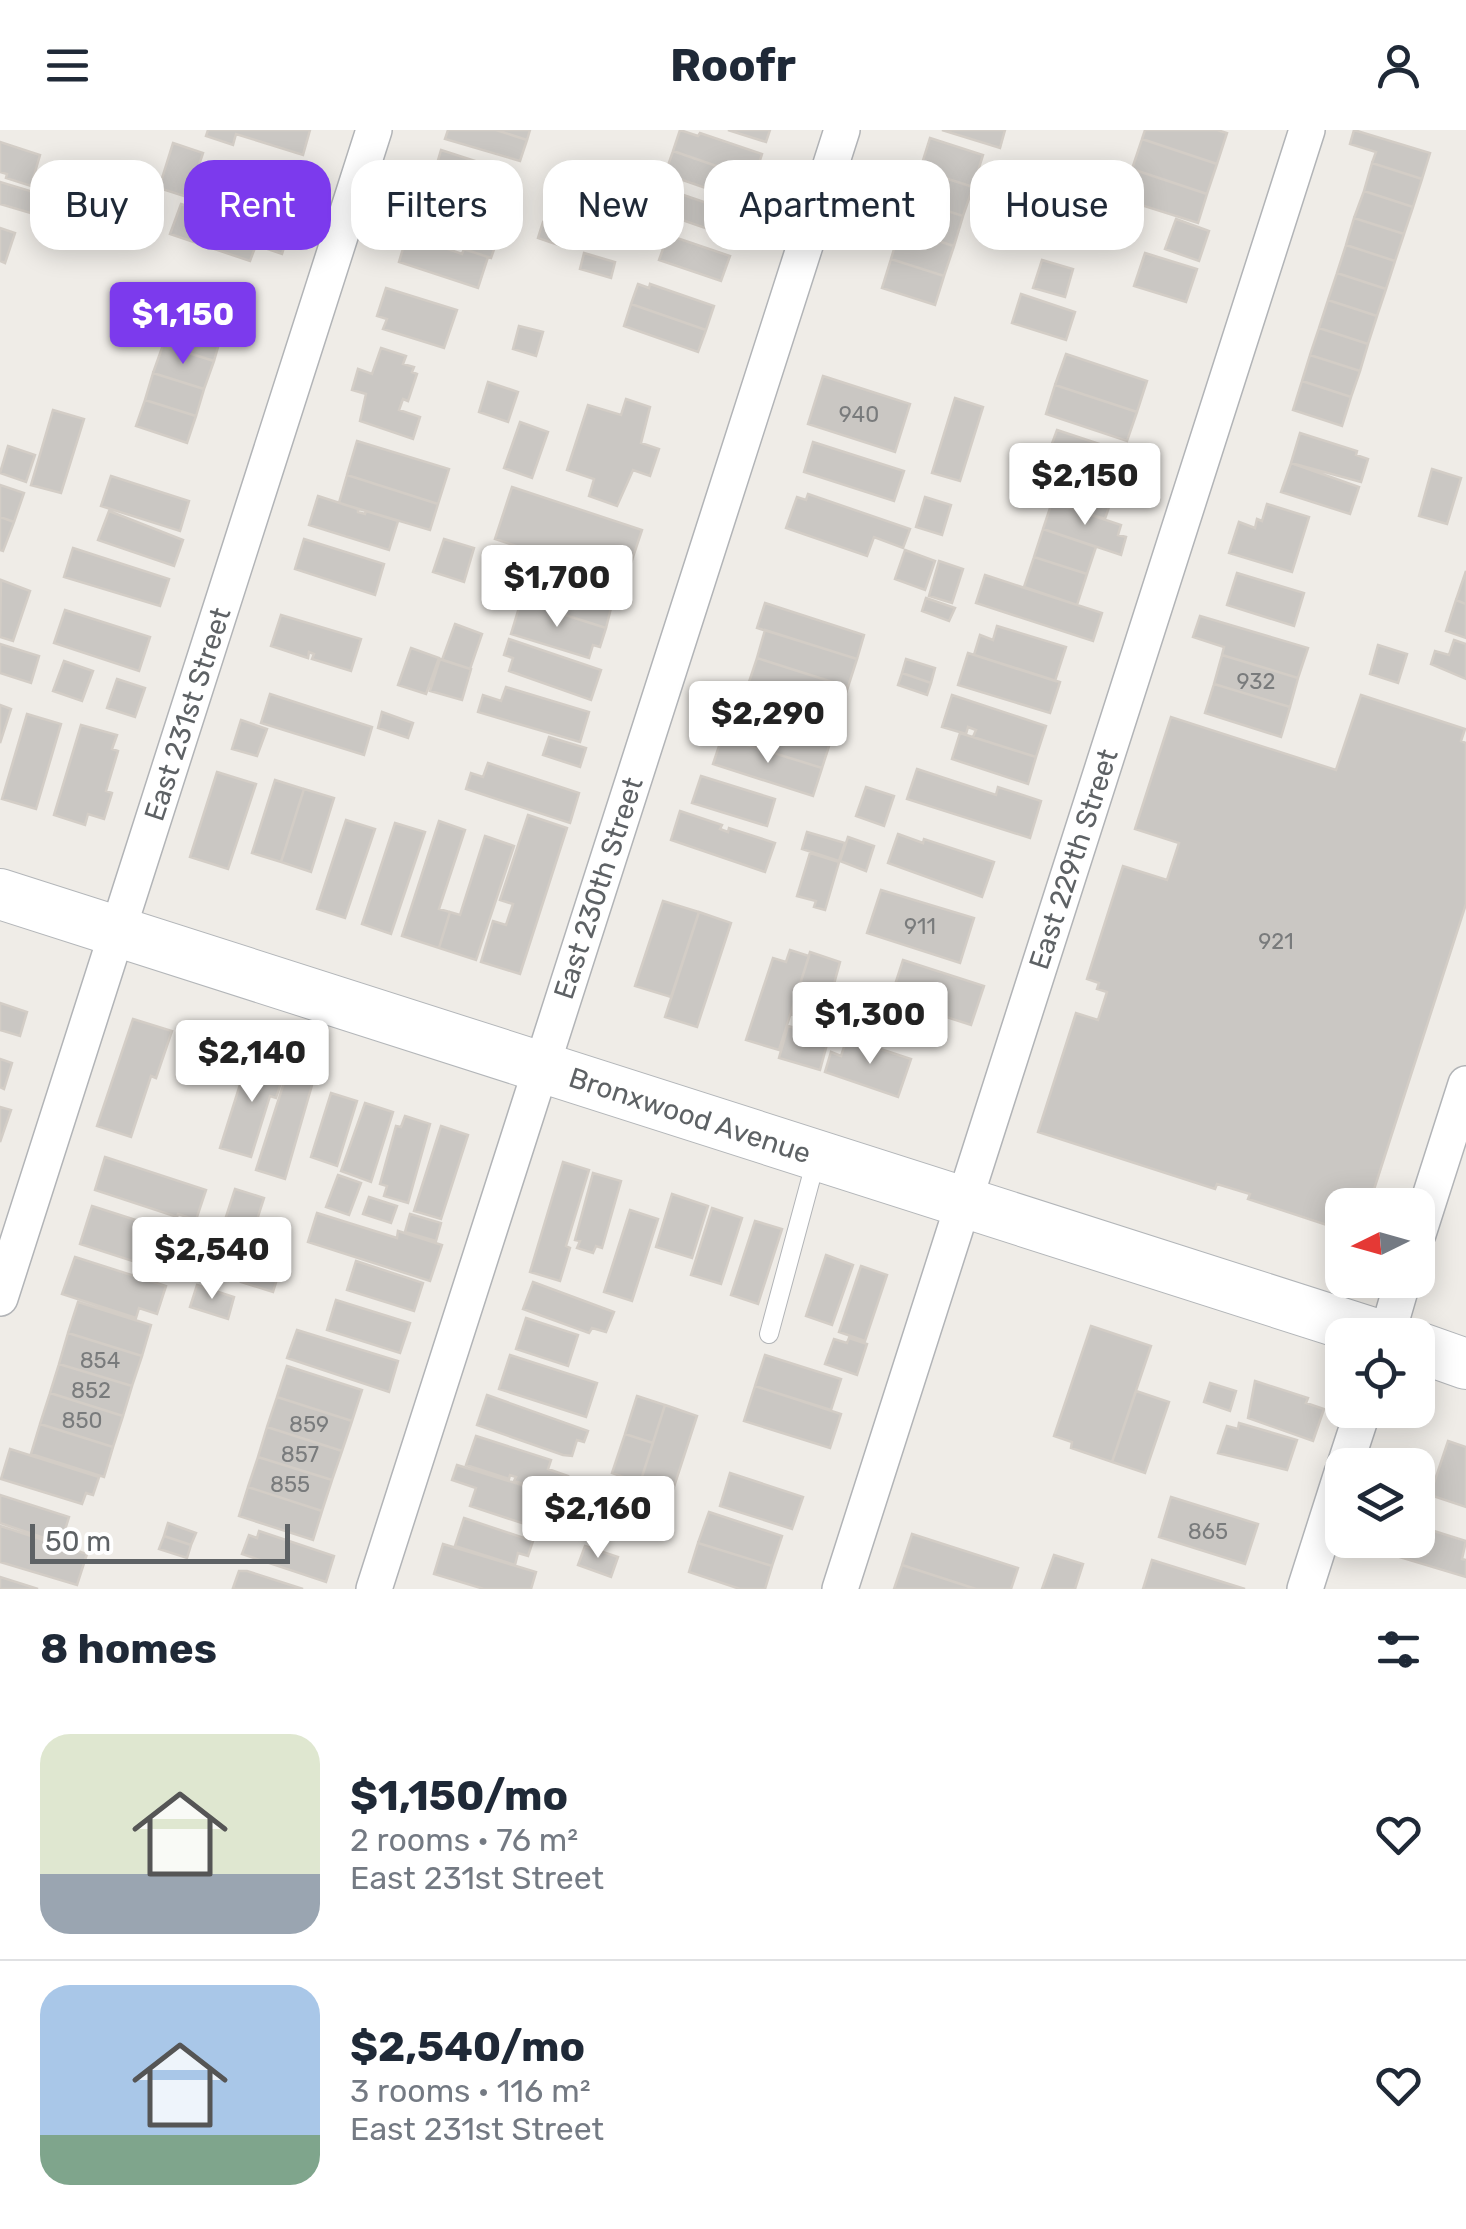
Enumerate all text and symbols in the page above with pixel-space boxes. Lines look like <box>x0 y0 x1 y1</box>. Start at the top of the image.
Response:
icon: menu <box>40 38 95 93</box>
icon: person <box>1371 38 1426 93</box>
text: Roofr <box>670 39 796 92</box>
chip: Buy <box>30 160 164 250</box>
chip: Rent <box>184 160 331 250</box>
chip: Filters <box>351 160 523 250</box>
chip: New <box>543 160 684 250</box>
chip: Apartment <box>704 160 950 250</box>
chip: House <box>970 160 1144 250</box>
pin: $1,150 <box>102 282 264 367</box>
text: $1,150 <box>132 295 234 333</box>
house number: 940 <box>839 401 879 428</box>
pin: $2,150 <box>1004 443 1166 528</box>
text: $2,150 <box>1031 456 1139 494</box>
pin: $1,700 <box>476 545 638 630</box>
text: $1,700 <box>503 558 611 596</box>
street label: East 231st Street <box>137 603 238 825</box>
house number: 932 <box>1237 668 1275 695</box>
pin: $2,290 <box>687 681 849 766</box>
text: $2,290 <box>711 694 825 732</box>
street label: East 229th Street <box>1022 745 1125 974</box>
street label: East 230th Street <box>547 773 650 1003</box>
house number: 911 <box>904 913 936 940</box>
house number: 921 <box>1258 928 1294 955</box>
pin: $1,300 <box>789 982 951 1067</box>
text: $1,300 <box>815 995 925 1033</box>
pin: $2,140 <box>171 1020 333 1105</box>
text: $2,140 <box>198 1033 306 1071</box>
street label: Bronxwood Avenue <box>565 1061 815 1170</box>
north arrow <box>1325 1188 1435 1298</box>
map controls <box>1325 1188 1435 1558</box>
pin: $2,540 <box>131 1217 293 1302</box>
text: $2,540 <box>154 1230 270 1268</box>
button: locate <box>1325 1318 1435 1428</box>
house number: 854 <box>80 1347 120 1374</box>
house number: 852 <box>71 1377 111 1404</box>
house number: 850 <box>61 1407 103 1434</box>
house number: 859 <box>289 1411 329 1438</box>
house number: 857 <box>281 1441 319 1468</box>
button: layers <box>1325 1448 1435 1558</box>
house number: 855 <box>270 1471 310 1498</box>
pin: $2,160 <box>517 1476 679 1561</box>
text: $2,160 <box>544 1489 652 1527</box>
house number: 865 <box>1188 1518 1228 1545</box>
scale bar <box>30 1519 290 1564</box>
text: 50 m <box>45 1525 111 1558</box>
icon: filters <box>1371 1622 1426 1677</box>
text: 8 homes <box>40 1624 217 1674</box>
text: $1,150/mo <box>350 1771 568 1821</box>
icon: home <box>120 1774 240 1894</box>
icon: heart <box>1371 1807 1426 1862</box>
text: 2 rooms · 76 m² <box>350 1821 578 1859</box>
text: East 231st Street <box>350 1859 604 1897</box>
text: $2,540/mo <box>350 2022 585 2072</box>
icon: home <box>120 2025 240 2145</box>
icon: heart <box>1371 2058 1426 2113</box>
text: 3 rooms · 116 m² <box>350 2072 591 2110</box>
text: East 231st Street <box>350 2110 604 2148</box>

